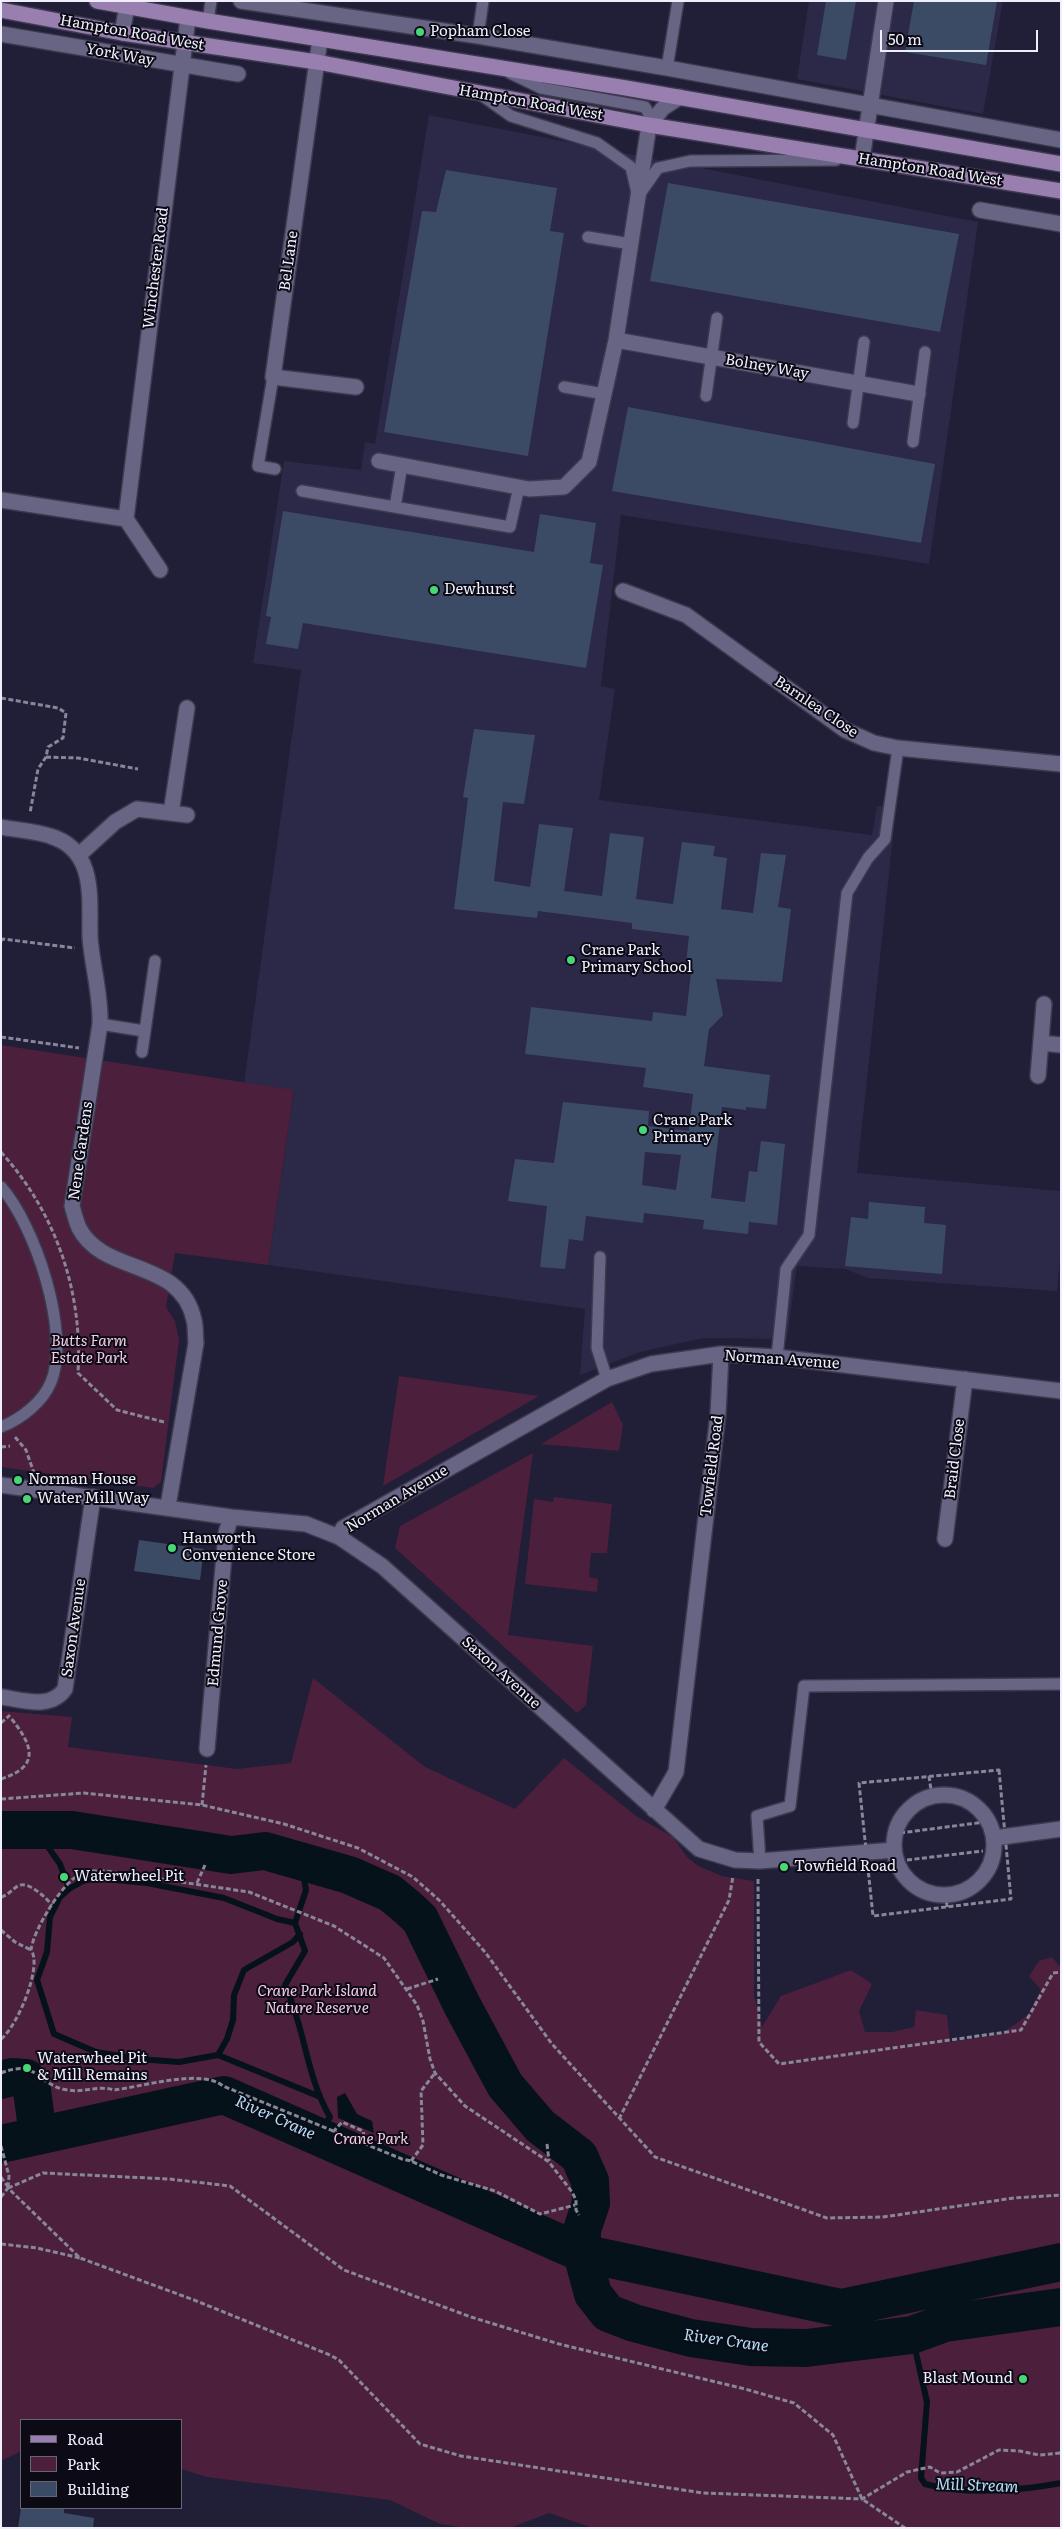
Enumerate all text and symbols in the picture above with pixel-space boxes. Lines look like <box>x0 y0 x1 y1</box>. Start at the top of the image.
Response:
street label: Hampton Road West <box>58 11 206 55</box>
scale bar <box>882 20 1040 52</box>
place label: Popham Close <box>430 23 530 41</box>
marker: Popham Close <box>414 26 426 38</box>
text: 50 m <box>888 27 922 50</box>
street label: York Way <box>84 40 156 70</box>
street label: Hampton Road West <box>457 81 605 125</box>
street label: Hampton Road West <box>856 150 1004 190</box>
street label: Winchester Road <box>140 206 172 330</box>
street label: Bel Lane <box>276 230 302 292</box>
street label: Bolney Way <box>724 351 810 383</box>
place label: Dewhurst <box>444 581 515 599</box>
marker: Dewhurst <box>428 584 440 596</box>
street label: Barnlea Close <box>771 672 861 742</box>
place label: Crane Park Primary School <box>581 942 692 977</box>
marker: Crane Park Primary School <box>565 954 577 966</box>
street label: Nene Gardens <box>65 1101 97 1201</box>
place label: Crane Park Primary <box>653 1112 732 1147</box>
marker: Crane Park Primary <box>637 1124 649 1136</box>
park label: Butts Farm Estate Park <box>50 1333 128 1368</box>
street label: Norman Avenue <box>724 1347 840 1373</box>
street label: Towfield Road <box>697 1414 727 1518</box>
street label: Braid Close <box>941 1418 969 1500</box>
street label: Norman Avenue <box>343 1462 451 1536</box>
place label: Norman House <box>28 1471 136 1489</box>
marker: Norman House <box>12 1474 24 1486</box>
place label: Water Mill Way <box>37 1490 149 1508</box>
marker: Water Mill Way <box>21 1493 33 1505</box>
place label: Hanworth Convenience Store <box>182 1530 315 1565</box>
marker: Hanworth Convenience Store <box>166 1542 178 1554</box>
street label: Saxon Avenue <box>58 1578 90 1678</box>
street label: Edmund Grove <box>204 1579 232 1687</box>
street label: Saxon Avenue <box>458 1633 544 1713</box>
place label: Towfield Road <box>794 1858 896 1876</box>
marker: Towfield Road <box>778 1861 790 1873</box>
place label: Waterwheel Pit <box>74 1868 184 1886</box>
marker: Waterwheel Pit <box>58 1871 70 1883</box>
park label: Crane Park Island Nature Reserve <box>257 1983 377 2018</box>
place label: Waterwheel Pit & Mill Remains <box>37 2050 147 2085</box>
marker: Waterwheel Pit & Mill Remains <box>21 2062 33 2074</box>
water label: River Crane <box>232 2092 318 2144</box>
park label: Crane Park <box>334 2131 408 2149</box>
water label: River Crane <box>682 2326 770 2356</box>
place label: Blast Mound <box>922 2370 1013 2388</box>
marker: Blast Mound <box>1017 2373 1029 2385</box>
legend <box>20 2419 182 2509</box>
text: Road <box>67 2427 103 2450</box>
text: Park <box>67 2452 100 2475</box>
water label: Mill Stream <box>935 2475 1019 2497</box>
text: Building <box>67 2477 129 2500</box>

